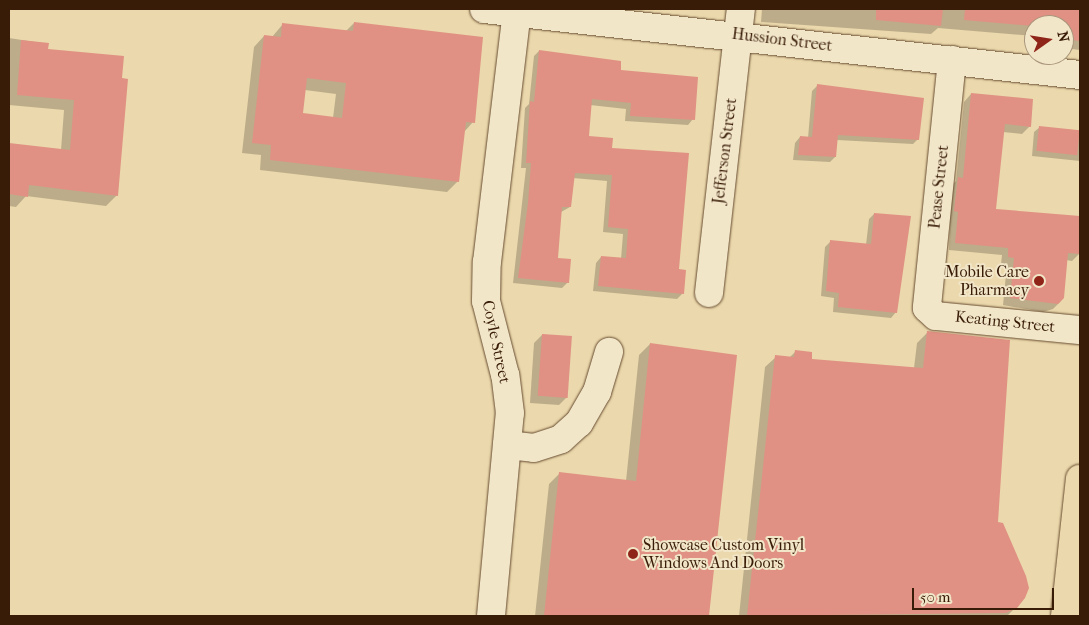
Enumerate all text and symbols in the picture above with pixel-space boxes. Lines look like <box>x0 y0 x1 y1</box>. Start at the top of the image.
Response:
north arrow <box>1024 15 1074 65</box>
street label: Hussion Street <box>731 24 833 56</box>
text: N <box>1054 30 1073 44</box>
street label: Jefferson Street <box>709 97 741 205</box>
street label: Pease Street <box>925 144 953 230</box>
place label: Mobile Care Pharmacy <box>945 262 1029 300</box>
marker: Mobile Care Pharmacy <box>1033 275 1045 287</box>
street label: Coyle Street <box>478 299 514 385</box>
street label: Keating Street <box>954 307 1056 337</box>
place label: Showcase Custom Vinyl Windows And Doors <box>643 535 804 573</box>
marker: Showcase Custom Vinyl Windows And Doors <box>627 548 639 560</box>
scale bar <box>914 578 1056 610</box>
text: 50 m <box>920 588 950 606</box>

